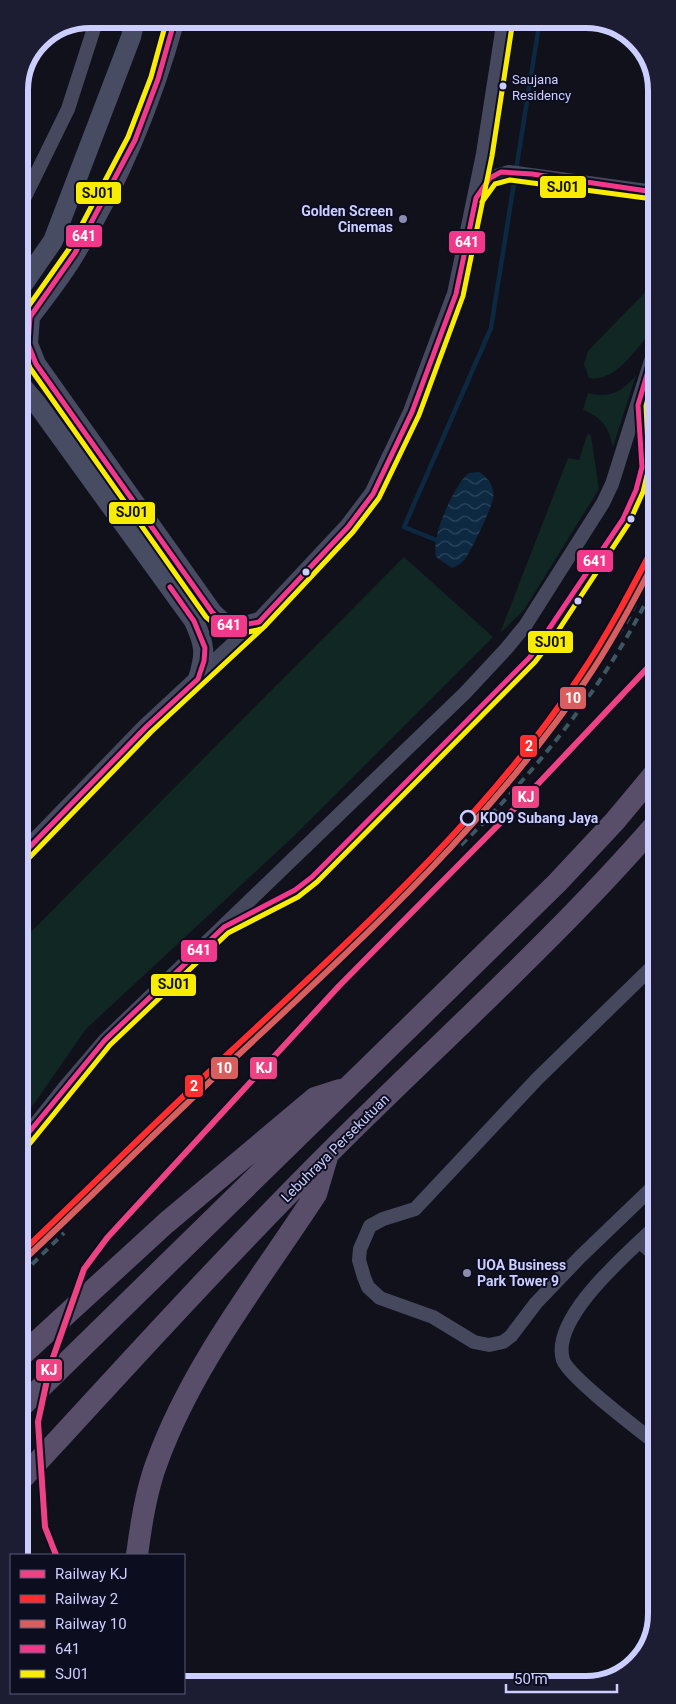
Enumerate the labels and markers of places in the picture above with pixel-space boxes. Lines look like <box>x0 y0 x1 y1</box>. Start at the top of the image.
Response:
place label: Saujana Residency <box>512 72 571 103</box>
marker: Saujana Residency <box>498 81 508 91</box>
place label: Golden Screen Cinemas <box>301 203 393 235</box>
marker: Golden Screen Cinemas <box>397 213 409 225</box>
unlabelled marker <box>626 514 636 524</box>
unlabelled marker <box>301 567 311 577</box>
unlabelled marker <box>573 596 583 606</box>
marker: KD09 Subang Jaya <box>460 810 476 826</box>
place label: KD09 Subang Jaya <box>480 810 599 826</box>
place label: UOA Business Park Tower 9 <box>477 1257 566 1289</box>
marker: UOA Business Park Tower 9 <box>461 1267 473 1279</box>

